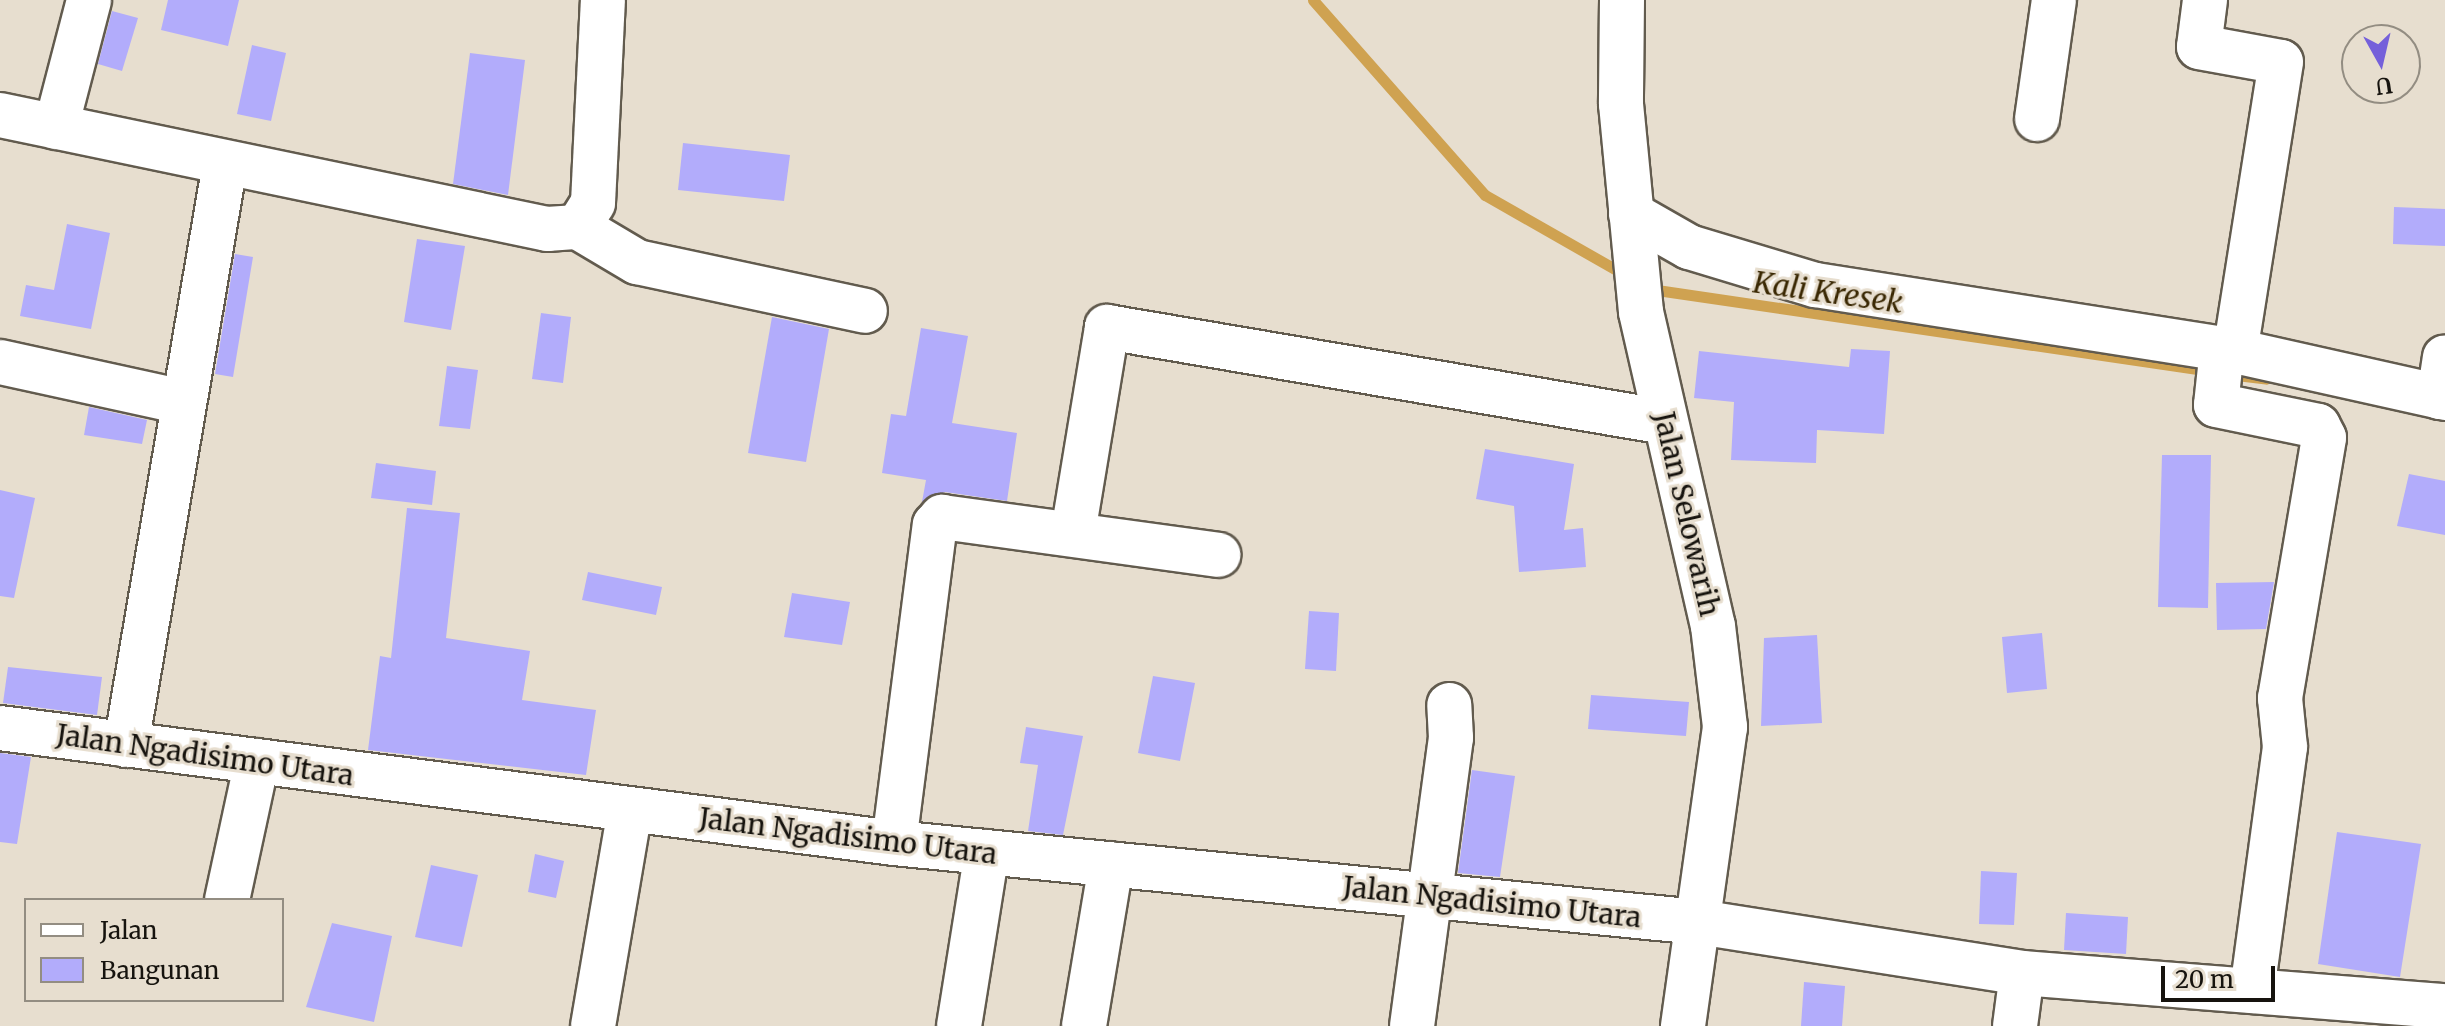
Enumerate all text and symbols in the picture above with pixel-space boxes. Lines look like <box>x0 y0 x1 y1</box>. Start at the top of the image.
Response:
north arrow <box>2341 24 2421 104</box>
text: U <box>2374 71 2394 101</box>
water label: Kali Kresek <box>1751 264 1905 320</box>
street label: Jalan Selowarih <box>1647 409 1727 619</box>
street label: Jalan Ngadisimo Utara <box>54 718 356 792</box>
street label: Jalan Ngadisimo Utara <box>697 801 999 871</box>
street label: Jalan Ngadisimo Utara <box>1341 870 1643 934</box>
legend <box>24 898 284 1002</box>
text: Jalan <box>100 915 157 946</box>
scale bar <box>2165 950 2279 1000</box>
text: Bangunan <box>100 955 220 986</box>
text: 20 m <box>2175 964 2234 995</box>

